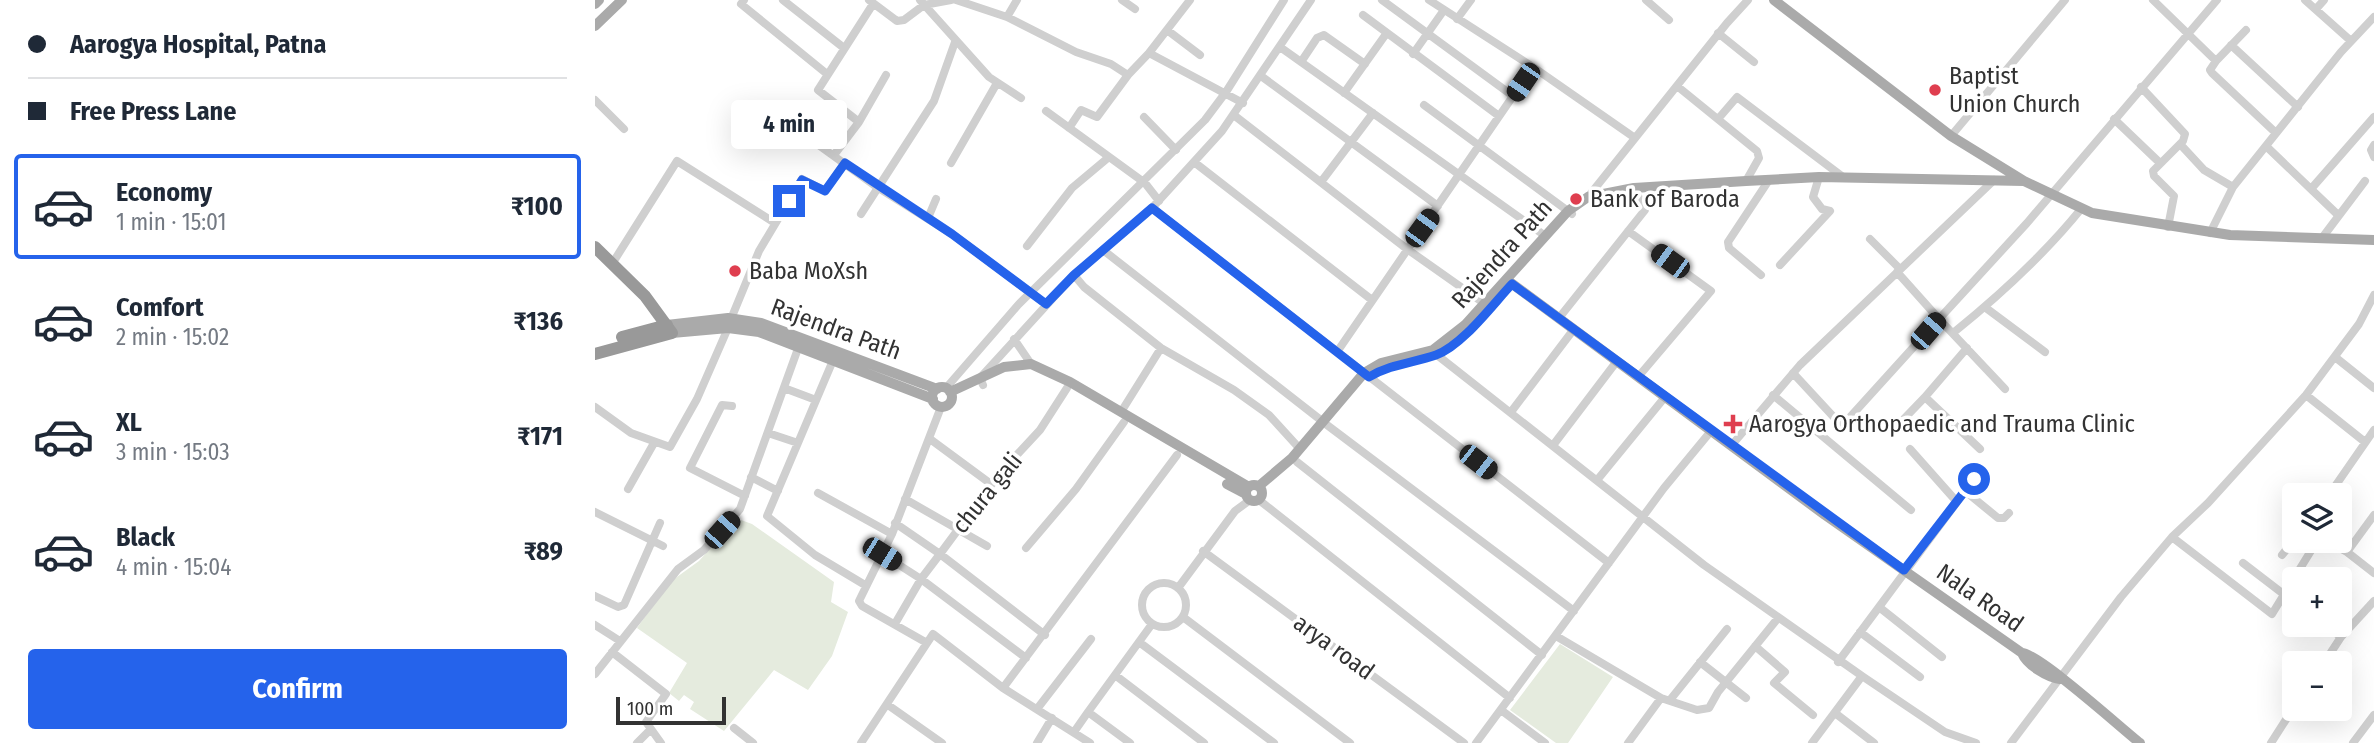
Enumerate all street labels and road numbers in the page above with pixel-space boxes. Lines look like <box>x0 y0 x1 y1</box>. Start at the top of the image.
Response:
street label: Rajendra Path <box>1446 194 1558 314</box>
street label: Rajendra Path <box>767 293 905 365</box>
street label: chura gali <box>946 447 1028 539</box>
street label: Nala Road <box>1931 558 2029 638</box>
street label: arya road <box>1288 608 1380 686</box>

